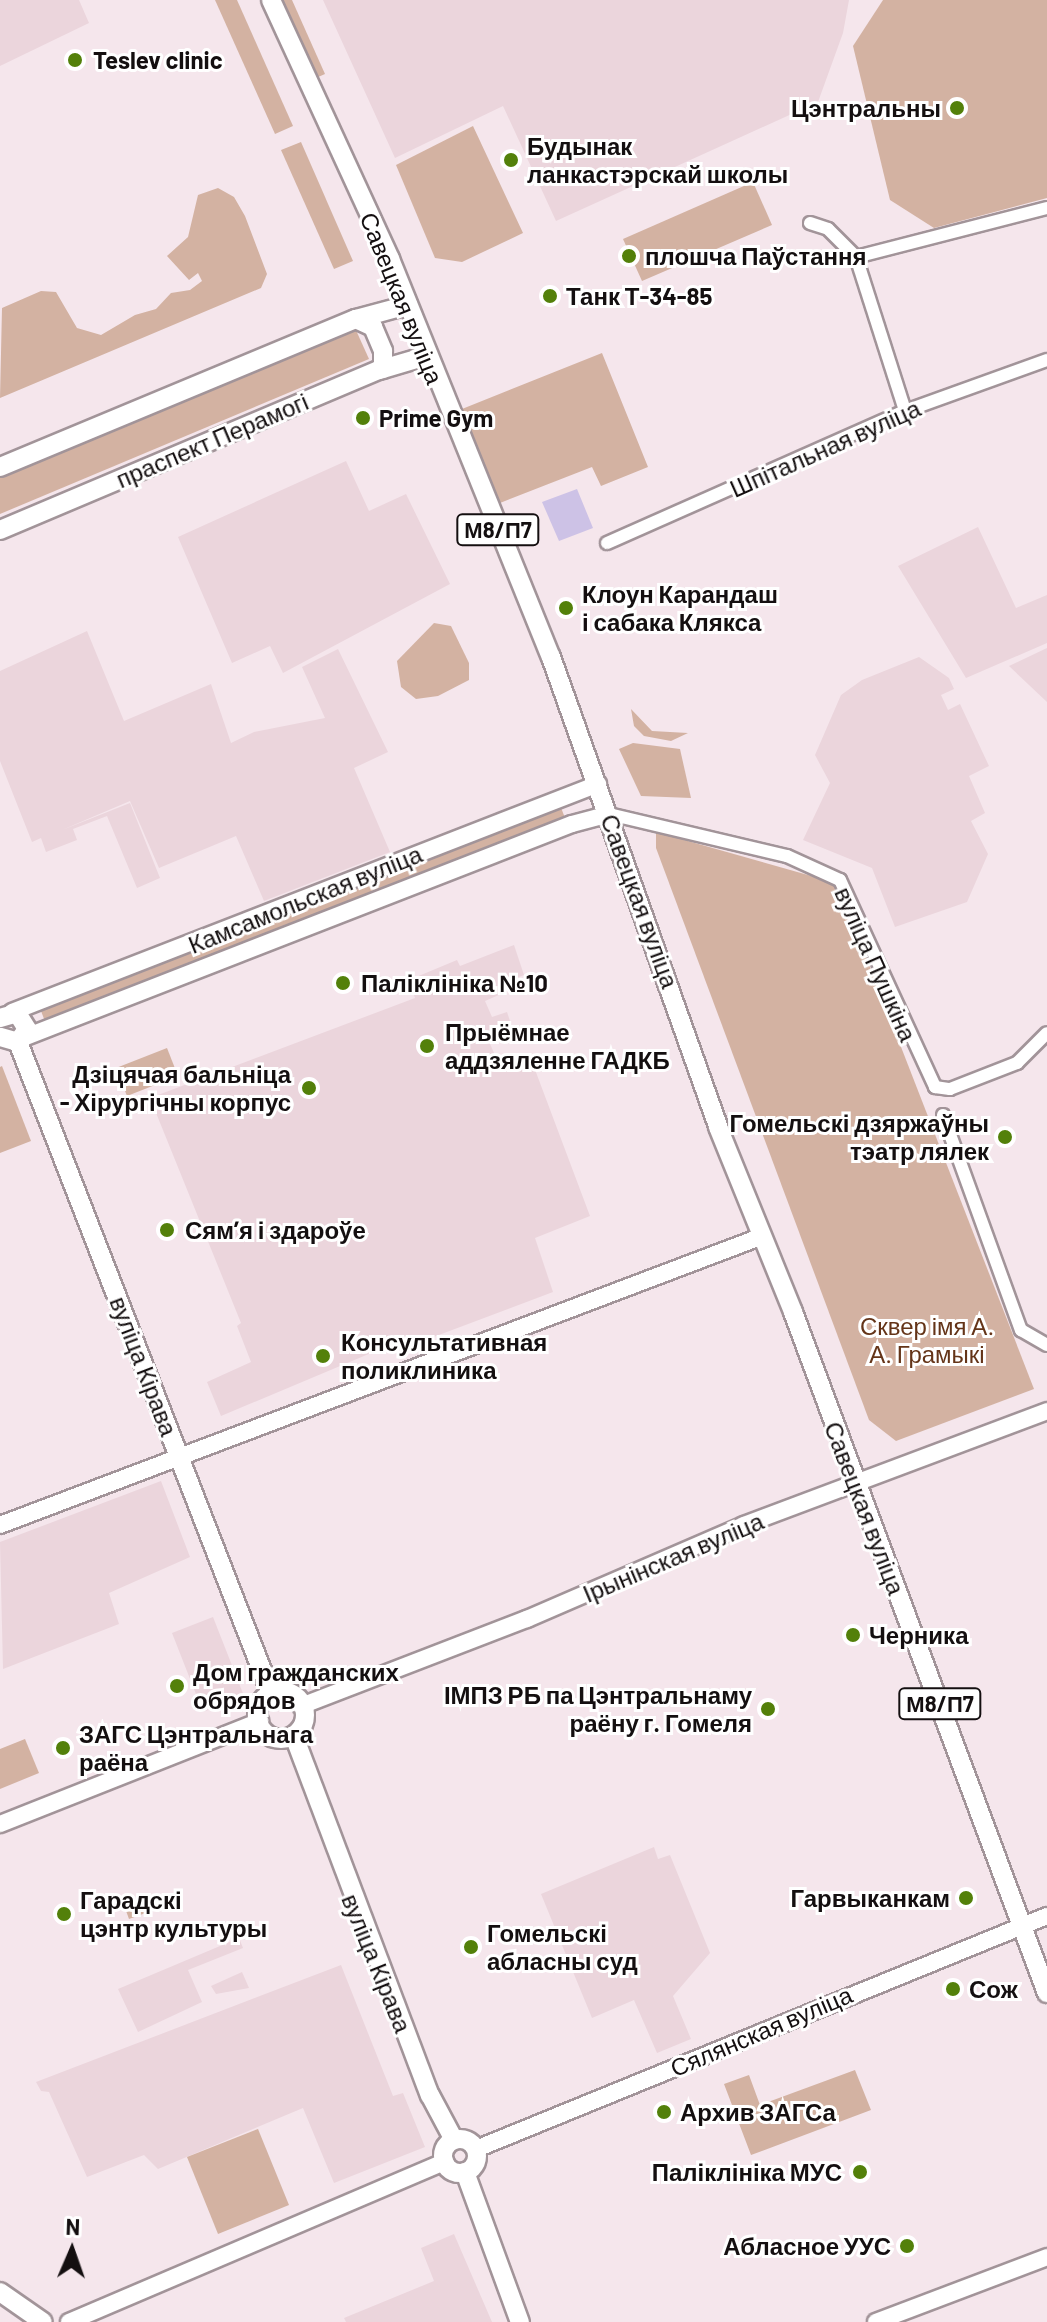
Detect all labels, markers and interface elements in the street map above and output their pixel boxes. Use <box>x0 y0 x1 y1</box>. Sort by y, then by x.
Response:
place label: Teslev clinic <box>93 46 223 74</box>
marker: Teslev clinic <box>64 49 86 71</box>
place label: Цэнтральны <box>791 94 941 122</box>
marker: Цэнтральны <box>948 99 966 117</box>
place label: Будынак ланкастэрскай школы <box>527 132 788 188</box>
marker: Будынак ланкастэрскай школы <box>502 151 520 169</box>
street label: Савецкая вуліца <box>354 208 450 388</box>
place label: плошча Паўстання <box>645 242 867 270</box>
marker: плошча Паўстання <box>620 247 638 265</box>
place label: Танк Т-34-85 <box>566 282 712 310</box>
marker: Танк Т-34-85 <box>541 287 559 305</box>
street label: праспект Перамогі <box>112 387 312 493</box>
street label: Шпітальная вуліца <box>725 393 925 503</box>
place label: Prime Gym <box>379 404 493 432</box>
marker: Prime Gym <box>354 409 372 427</box>
road number: М8/П7 <box>456 512 540 548</box>
place label: Клоун Карандаш і сабака Клякса <box>582 580 778 636</box>
marker: Клоун Карандаш і сабака Клякса <box>557 599 575 617</box>
street label: Савецкая вуліца <box>595 810 685 992</box>
street label: Камсамольская вуліца <box>184 839 426 959</box>
street label: вуліца Пушкіна <box>829 882 923 1046</box>
place label: Паліклініка №10 <box>361 969 548 997</box>
marker: Паліклініка №10 <box>332 972 354 994</box>
place label: Прыёмнае аддзяленне ГАДКБ <box>445 1018 670 1074</box>
marker: Прыёмнае аддзяленне ГАДКБ <box>416 1035 438 1057</box>
place label: Дзіцячая бальніца - Хірургічны корпус <box>60 1060 291 1116</box>
marker: Дзіцячая бальніца - Хірургічны корпус <box>298 1077 320 1099</box>
place label: Гомельскі дзяржаўны тэатр лялек <box>730 1109 989 1165</box>
marker: Гомельскі дзяржаўны тэатр лялек <box>996 1128 1014 1146</box>
place label: Сямʼя і здароўе <box>185 1216 366 1244</box>
marker: Сямʼя і здароўе <box>156 1219 178 1241</box>
street label: вуліца Кірава <box>104 1292 184 1440</box>
park label: Сквер імя А. А. Грамыкі <box>860 1312 994 1368</box>
place label: Консультативная поликлиника <box>341 1328 547 1384</box>
marker: Консультативная поликлиника <box>312 1345 334 1367</box>
street label: Савецкая вуліца <box>819 1418 911 1598</box>
street label: Ірынінская вуліца <box>578 1506 768 1608</box>
place label: Черника <box>869 1621 968 1649</box>
marker: Черника <box>844 1626 862 1644</box>
place label: Дом гражданских обрядов <box>193 1658 399 1714</box>
marker: Дом гражданских обрядов <box>168 1677 186 1695</box>
place label: ІМПЗ РБ па Цэнтральнаму раёну г. Гомеля <box>444 1681 752 1737</box>
road number: М8/П7 <box>898 1686 982 1722</box>
marker: ІМПЗ РБ па Цэнтральнаму раёну г. Гомеля <box>759 1700 777 1718</box>
place label: ЗАГС Цэнтральнага раёна <box>79 1720 313 1776</box>
marker: ЗАГС Цэнтральнага раёна <box>54 1739 72 1757</box>
place label: Гарвыканкам <box>790 1884 950 1912</box>
place label: Гарадскі цэнтр культуры <box>80 1886 267 1942</box>
marker: Гарвыканкам <box>957 1889 975 1907</box>
street label: вуліца Кірава <box>336 1890 418 2036</box>
marker: Гарадскі цэнтр культуры <box>55 1905 73 1923</box>
place label: Гомельскі абласны суд <box>487 1919 638 1975</box>
marker: Гомельскі абласны суд <box>462 1938 480 1956</box>
place label: Сож <box>969 1975 1018 2003</box>
street label: Сялянская вуліца <box>666 1980 856 2082</box>
marker: Сож <box>944 1980 962 1998</box>
place label: Архив ЗАГСа <box>680 2098 836 2126</box>
marker: Архив ЗАГСа <box>655 2103 673 2121</box>
place label: Паліклініка МУС <box>652 2158 842 2186</box>
marker: Паліклініка МУС <box>849 2161 871 2183</box>
north arrow <box>32 2210 112 2290</box>
text: N <box>65 2213 81 2239</box>
place label: Абласное УУС <box>723 2232 891 2260</box>
marker: Абласное УУС <box>898 2237 916 2255</box>

